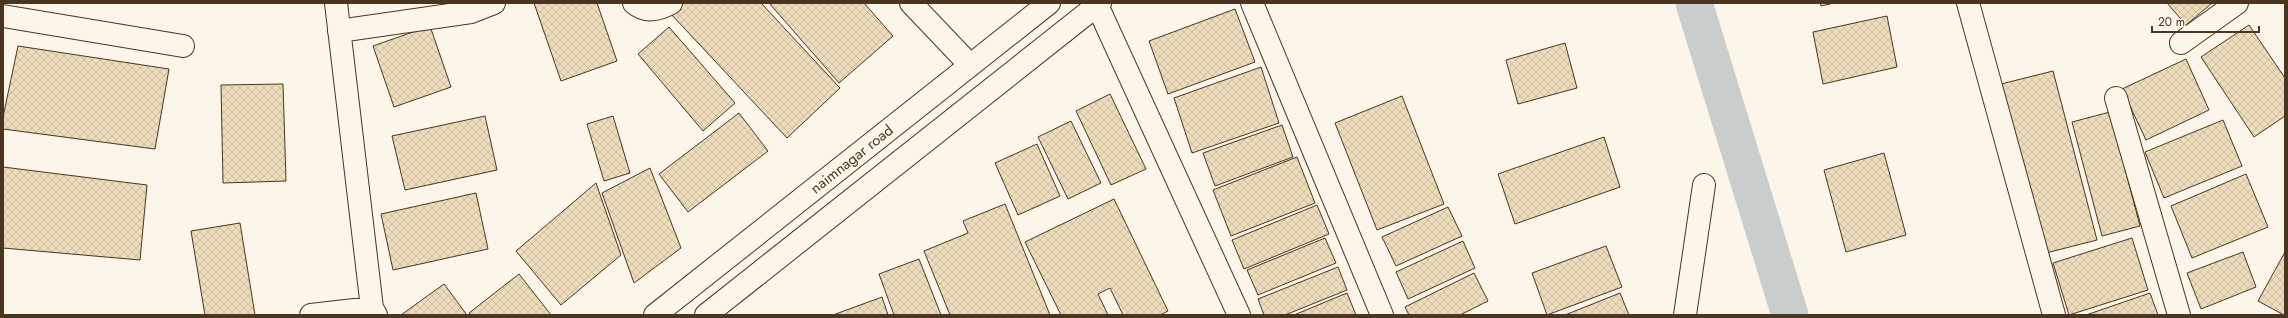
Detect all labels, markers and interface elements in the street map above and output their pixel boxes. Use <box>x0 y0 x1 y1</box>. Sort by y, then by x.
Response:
scale bar <box>2152 8 2259 34</box>
text: 20 m <box>2158 13 2185 31</box>
street label: naimnagar road <box>806 119 898 199</box>

